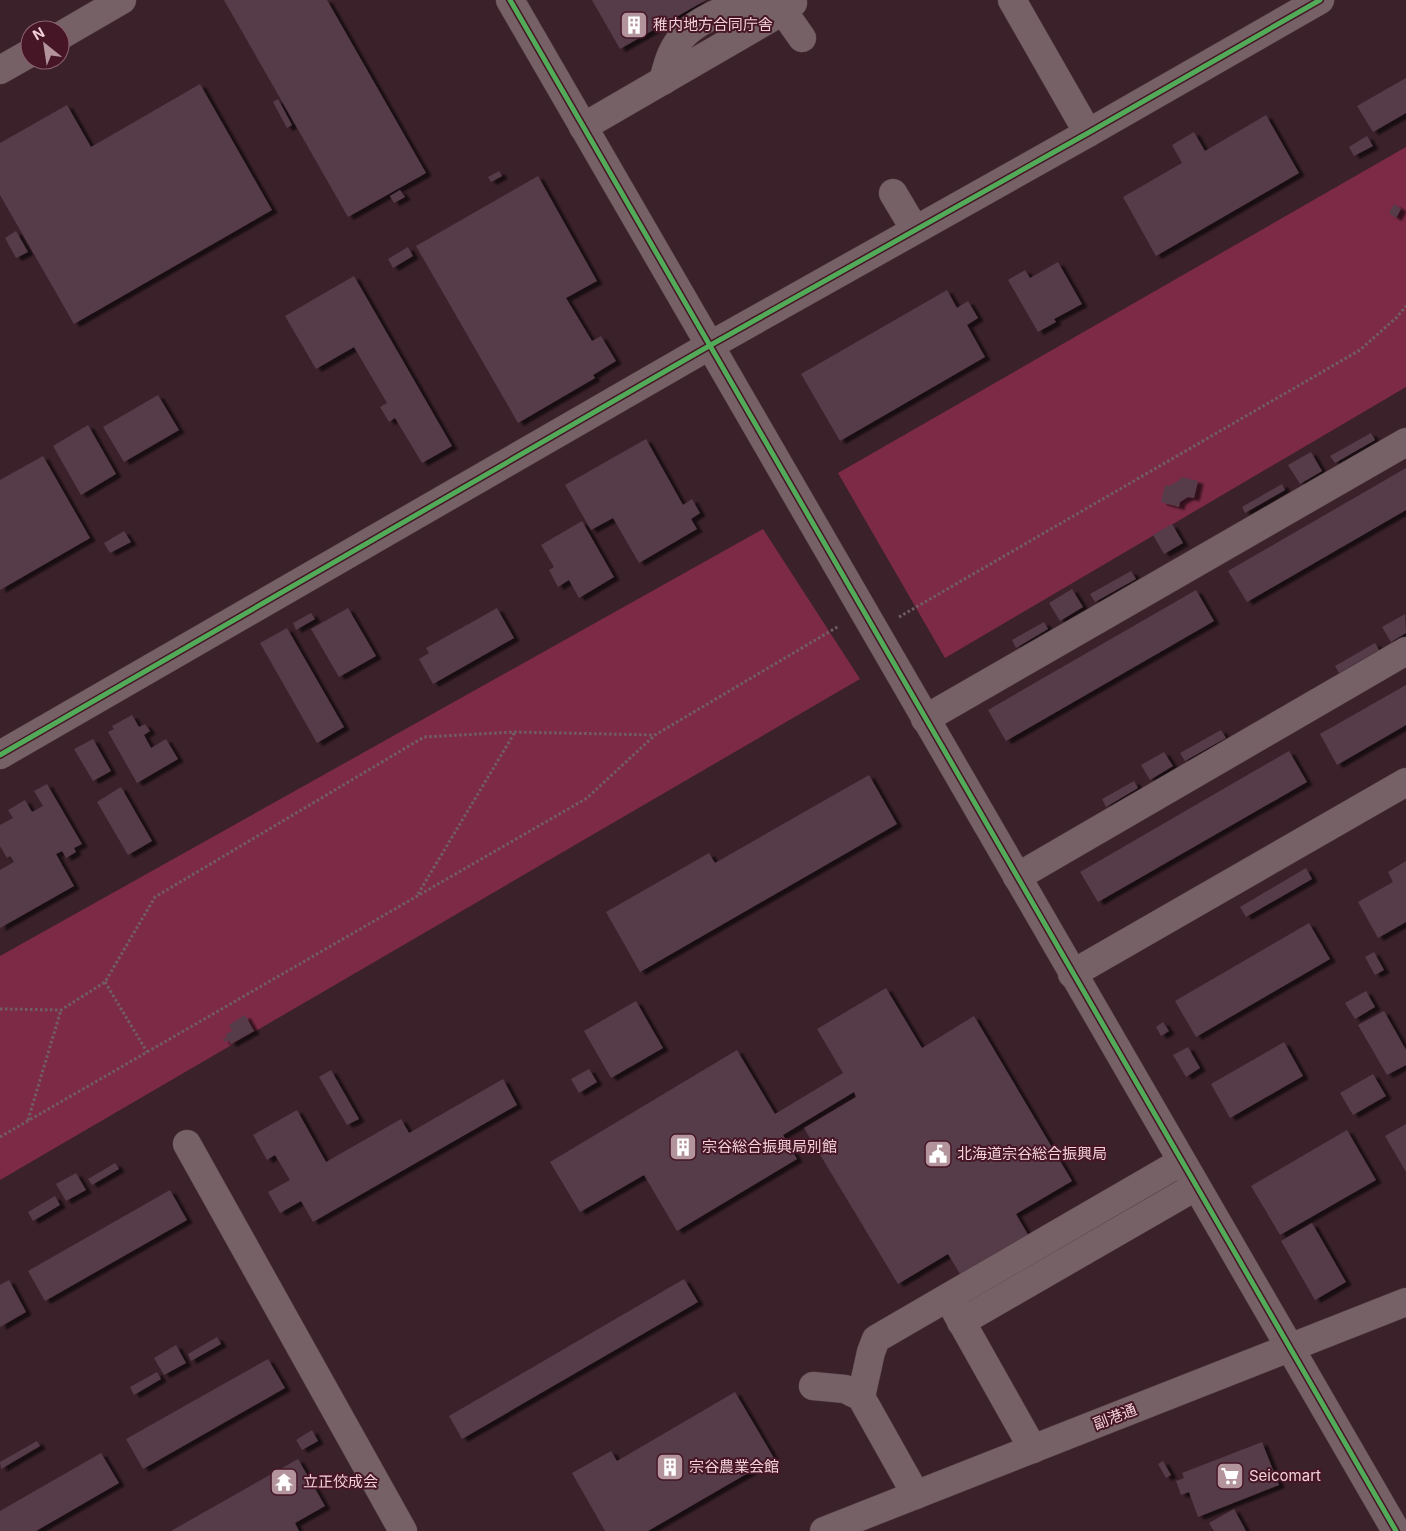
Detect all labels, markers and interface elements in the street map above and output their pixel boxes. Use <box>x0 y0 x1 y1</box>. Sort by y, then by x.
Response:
building icon: 稚内地方合同庁舎 <box>619 10 649 40</box>
place label: 稚内地方合同庁舎 <box>653 15 773 34</box>
north arrow <box>20 20 70 70</box>
text: N <box>29 23 47 43</box>
building icon: 宗谷総合振興局別館 <box>668 1132 698 1162</box>
place label: 宗谷総合振興局別館 <box>702 1137 837 1156</box>
public building icon: 北海道宗谷総合振興局 <box>923 1139 953 1169</box>
place label: 北海道宗谷総合振興局 <box>957 1144 1107 1163</box>
street label: 副港通 <box>1090 1400 1139 1433</box>
building icon: 宗谷農業会館 <box>655 1452 685 1482</box>
place label: 宗谷農業会館 <box>689 1457 779 1476</box>
supermarket icon: Seicomart <box>1215 1461 1245 1491</box>
place label: Seicomart <box>1249 1466 1321 1485</box>
temple icon: 立正佼成会 <box>269 1467 299 1497</box>
place label: 立正佼成会 <box>303 1472 378 1491</box>

